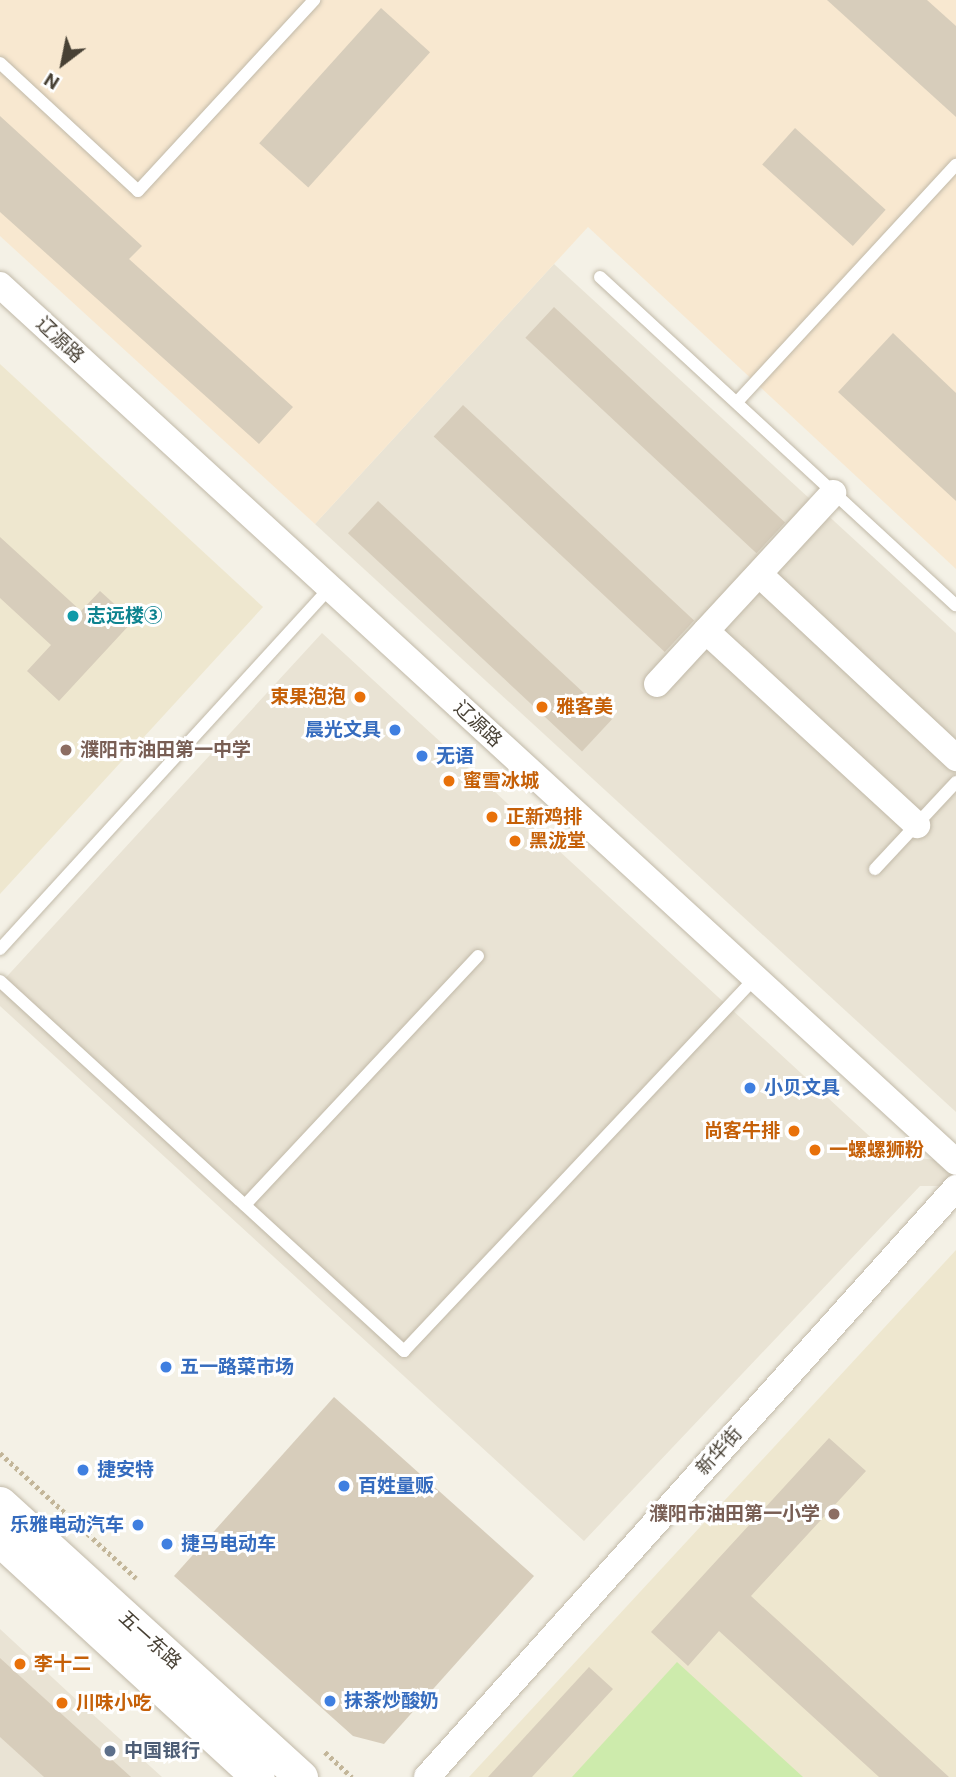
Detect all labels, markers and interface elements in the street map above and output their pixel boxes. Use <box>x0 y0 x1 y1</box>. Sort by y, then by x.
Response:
north arrow <box>28 28 98 98</box>
text: N <box>40 68 63 95</box>
street label: 辽源路 <box>31 312 89 368</box>
place label: 志远楼③ <box>87 605 163 627</box>
marker: 志远楼③ <box>65 608 81 624</box>
place label: 束果泡泡 <box>270 686 346 708</box>
marker: 束果泡泡 <box>352 689 368 705</box>
street label: 辽源路 <box>449 696 507 752</box>
place label: 雅客美 <box>556 696 613 718</box>
marker: 雅客美 <box>534 699 550 715</box>
place label: 晨光文具 <box>305 719 381 741</box>
marker: 晨光文具 <box>387 722 403 738</box>
place label: 濮阳市油田第一中学 <box>80 739 251 761</box>
marker: 濮阳市油田第一中学 <box>58 742 74 758</box>
place label: 无语 <box>436 745 474 767</box>
marker: 无语 <box>414 748 430 764</box>
place label: 蜜雪冰城 <box>463 770 539 792</box>
marker: 蜜雪冰城 <box>441 773 457 789</box>
place label: 正新鸡排 <box>506 806 582 828</box>
marker: 正新鸡排 <box>484 809 500 825</box>
place label: 黑泷堂 <box>529 830 586 852</box>
marker: 黑泷堂 <box>507 833 523 849</box>
place label: 小贝文具 <box>764 1077 840 1099</box>
marker: 小贝文具 <box>742 1080 758 1096</box>
place label: 尚客牛排 <box>704 1120 780 1142</box>
marker: 尚客牛排 <box>786 1123 802 1139</box>
place label: 一螺螺狮粉 <box>829 1139 924 1161</box>
marker: 一螺螺狮粉 <box>807 1142 823 1158</box>
place label: 五一路菜市场 <box>180 1356 294 1378</box>
marker: 五一路菜市场 <box>158 1359 174 1375</box>
street label: 新华街 <box>691 1422 747 1480</box>
place label: 捷安特 <box>97 1459 154 1481</box>
marker: 捷安特 <box>75 1462 91 1478</box>
place label: 百姓量贩 <box>358 1475 434 1497</box>
marker: 百姓量贩 <box>336 1478 352 1494</box>
place label: 濮阳市油田第一小学 <box>649 1503 820 1525</box>
marker: 濮阳市油田第一小学 <box>826 1506 842 1522</box>
place label: 乐雅电动汽车 <box>10 1514 124 1536</box>
marker: 乐雅电动汽车 <box>130 1517 146 1533</box>
place label: 捷马电动车 <box>181 1533 276 1555</box>
marker: 捷马电动车 <box>159 1536 175 1552</box>
street label: 五一东路 <box>114 1606 186 1674</box>
place label: 李十二 <box>34 1653 91 1675</box>
marker: 李十二 <box>12 1656 28 1672</box>
place label: 抹茶炒酸奶 <box>344 1690 439 1712</box>
place label: 川味小吃 <box>76 1692 152 1714</box>
marker: 抹茶炒酸奶 <box>322 1693 338 1709</box>
marker: 川味小吃 <box>54 1695 70 1711</box>
place label: 中国银行 <box>124 1740 200 1762</box>
marker: 中国银行 <box>102 1743 118 1759</box>

